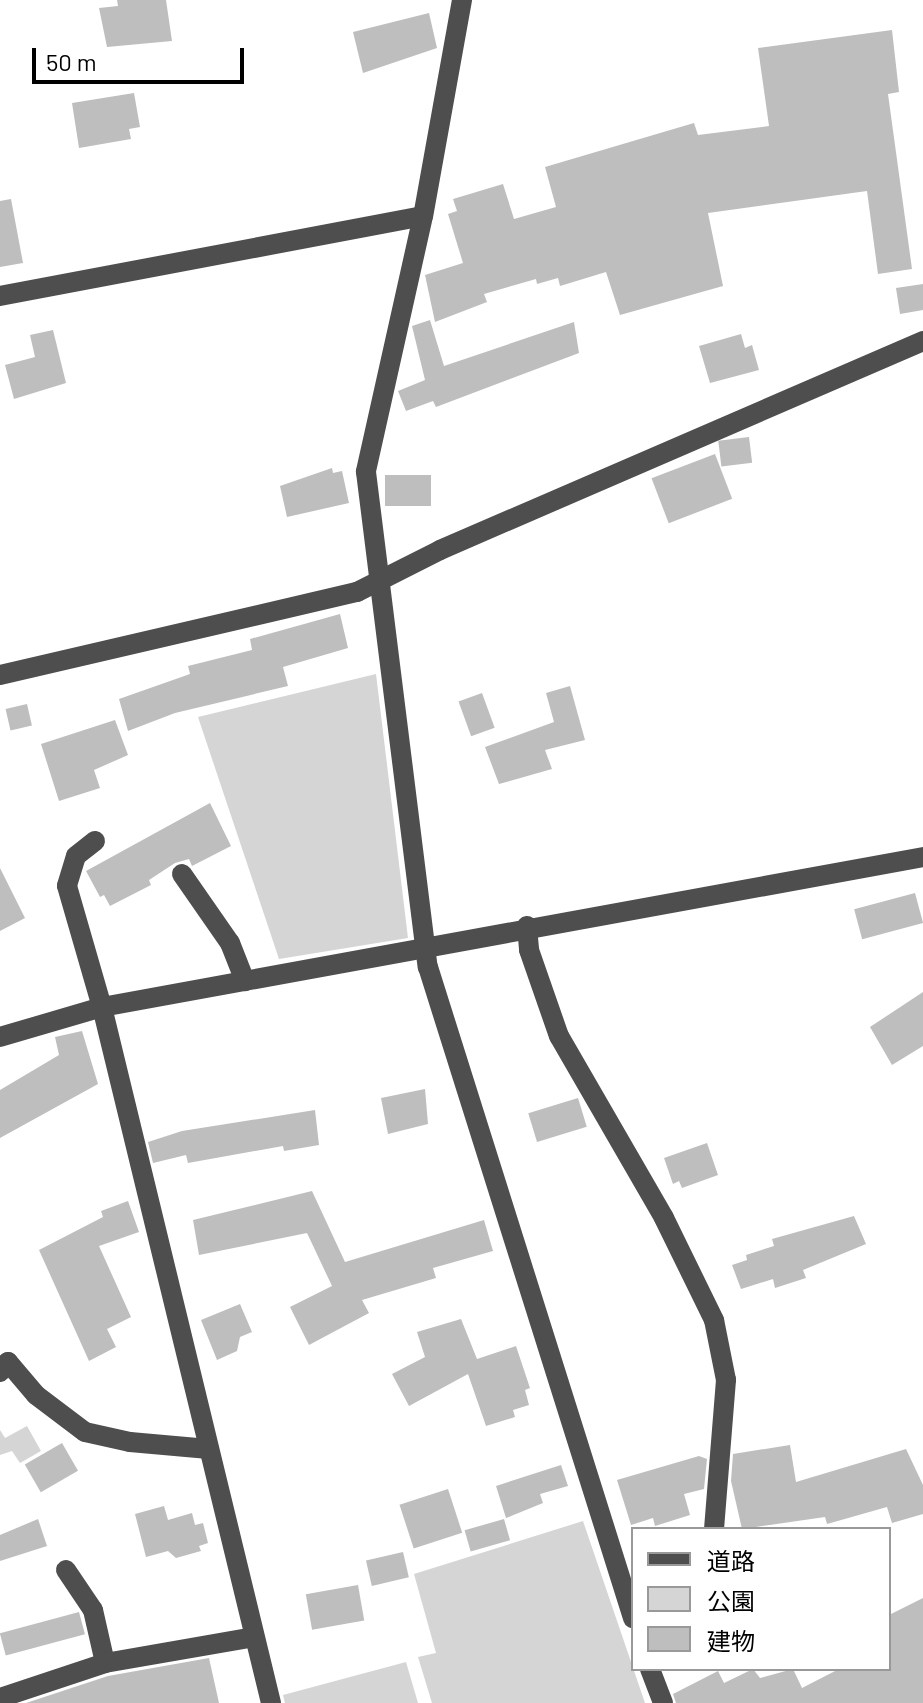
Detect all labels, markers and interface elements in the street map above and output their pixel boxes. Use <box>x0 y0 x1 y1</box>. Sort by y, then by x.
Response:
scale bar <box>36 32 248 82</box>
text: 50 m <box>46 47 97 76</box>
legend <box>631 1527 891 1671</box>
text: 道路 <box>707 1546 755 1575</box>
text: 公園 <box>707 1586 755 1615</box>
text: 建物 <box>707 1626 755 1655</box>

